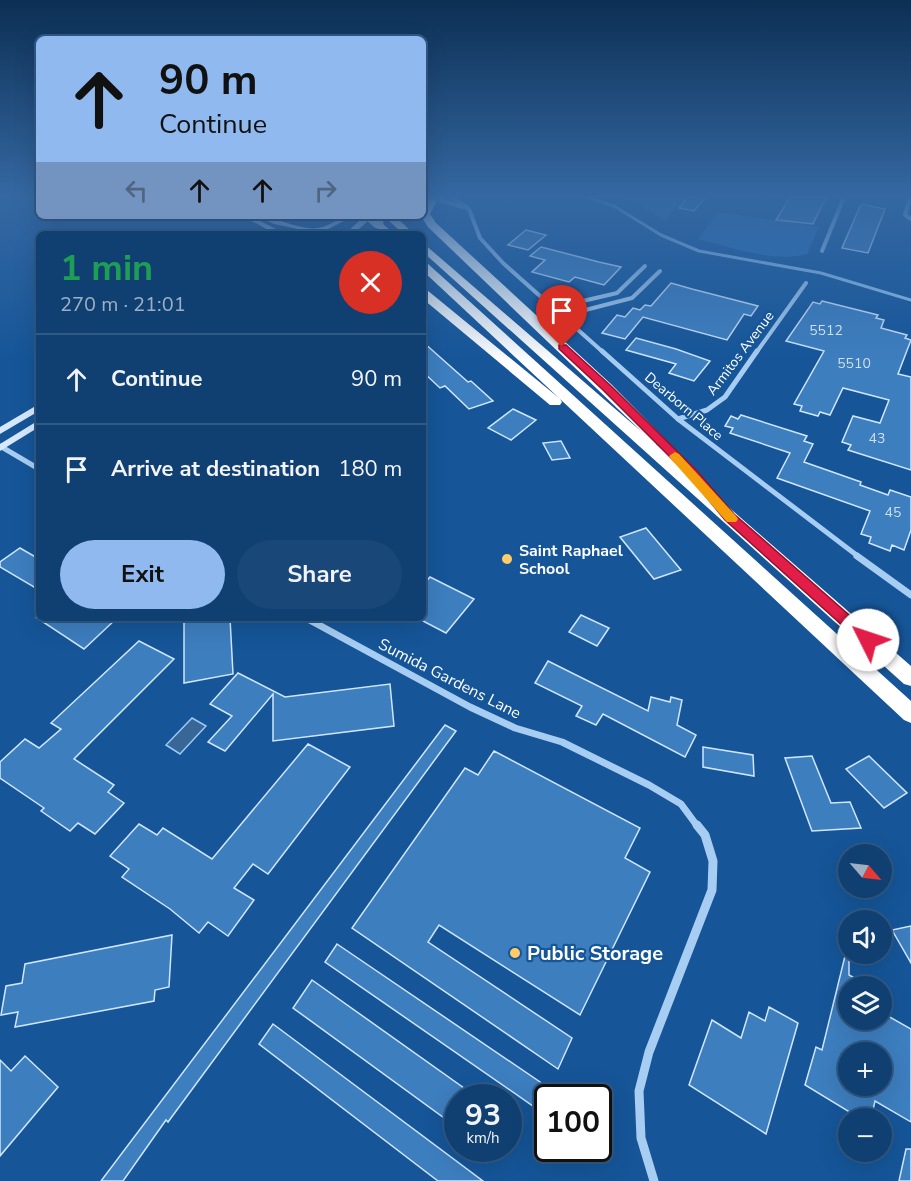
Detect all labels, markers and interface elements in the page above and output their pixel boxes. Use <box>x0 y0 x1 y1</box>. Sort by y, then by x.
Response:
text: 90 m <box>159 52 258 109</box>
icon: ahead <box>60 60 138 138</box>
text: Continue <box>159 106 267 143</box>
icon: left <box>120 174 153 207</box>
icon: ahead <box>183 174 216 207</box>
icon: ahead <box>246 174 279 207</box>
icon: right <box>309 174 342 207</box>
text: 1 min <box>60 244 153 293</box>
button: close <box>339 251 402 314</box>
pin <box>536 285 587 347</box>
text: 270 m · 21:01 <box>60 291 186 318</box>
icon: arrive <box>545 294 578 327</box>
street label: Armitos Avenue <box>702 307 778 399</box>
house number: 5512 <box>809 321 843 340</box>
house number: 5510 <box>837 354 871 373</box>
icon: ahead <box>60 363 93 396</box>
text: Continue <box>111 364 202 394</box>
text: 90 m <box>351 364 402 394</box>
street label: Dearborn Place <box>640 368 727 445</box>
house number: 43 <box>869 429 885 448</box>
icon: arrive <box>60 453 93 486</box>
text: Arrive at destination <box>111 454 320 484</box>
text: 180 m <box>338 454 402 484</box>
house number: 45 <box>885 503 901 522</box>
button: Exit <box>60 540 225 609</box>
button: Share <box>237 540 402 609</box>
place label: Saint Raphael School <box>519 540 623 580</box>
marker: Saint Raphael School <box>500 552 514 566</box>
position arrow <box>836 608 900 672</box>
street label: Sumida Gardens Lane <box>374 633 525 724</box>
north arrow <box>838 844 892 898</box>
map controls <box>838 844 892 1162</box>
button: sound <box>838 910 892 964</box>
place label: Public Storage <box>527 940 663 967</box>
marker: Public Storage <box>508 946 522 960</box>
button: layers <box>838 976 892 1030</box>
button: + <box>838 1042 892 1096</box>
speed limit sign: 100 <box>534 1084 612 1162</box>
text: 93 <box>465 1095 501 1136</box>
button: − <box>838 1108 892 1162</box>
text: km/h <box>466 1128 500 1148</box>

